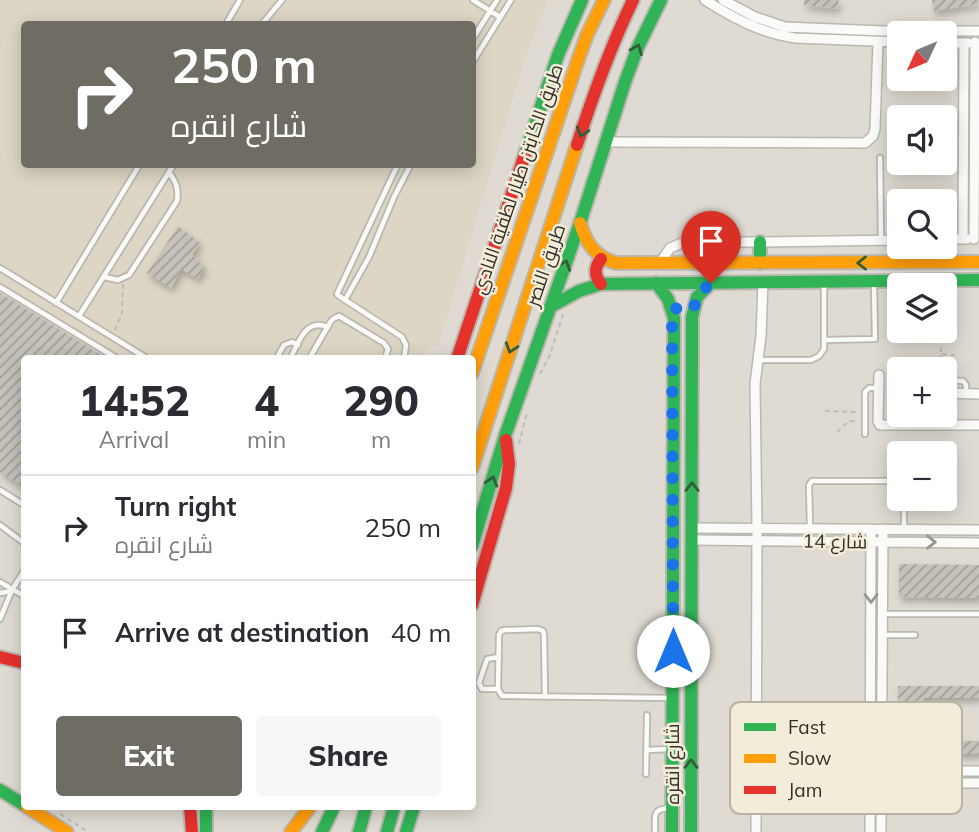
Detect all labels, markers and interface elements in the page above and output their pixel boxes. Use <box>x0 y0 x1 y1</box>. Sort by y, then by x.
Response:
north arrow <box>887 21 957 91</box>
map controls <box>887 21 957 511</box>
text: 250 m <box>171 34 317 95</box>
one-way arrow <box>629 44 643 56</box>
icon: right <box>56 49 147 140</box>
street label: طريق الكابتن طيار لطفية النادي <box>466 61 571 298</box>
text: شارع انقره <box>171 105 307 145</box>
button: sound <box>887 105 957 175</box>
one-way arrow <box>575 125 590 137</box>
button: search <box>887 189 957 259</box>
pin <box>681 211 741 283</box>
street label: طريق النصر <box>519 221 571 311</box>
icon: arrive <box>692 222 730 260</box>
one-way arrow <box>856 255 867 271</box>
one-way arrow <box>557 260 571 272</box>
button: layers <box>887 273 957 343</box>
one-way arrow <box>505 342 520 354</box>
button: + <box>887 357 957 427</box>
text: 14:52 <box>78 374 190 427</box>
text: 4 <box>254 374 279 427</box>
text: 290 <box>343 374 419 427</box>
text: Arrival <box>99 425 169 454</box>
text: min <box>247 425 286 454</box>
text: m <box>371 425 391 454</box>
button: − <box>887 441 957 511</box>
one-way arrow <box>484 475 499 487</box>
one-way arrow <box>684 482 700 492</box>
text: Turn right <box>115 490 236 523</box>
icon: right <box>56 509 94 547</box>
text: 250 m <box>365 511 441 544</box>
street label: شارع 14 <box>802 528 867 556</box>
text: شارع انقره <box>115 530 213 559</box>
one-way arrow <box>926 535 937 550</box>
one-way arrow <box>863 593 879 603</box>
icon: arrive <box>56 614 94 652</box>
position arrow <box>636 614 710 688</box>
text: Arrive at destination <box>115 616 370 649</box>
text: 40 m <box>391 616 451 649</box>
legend <box>730 702 962 814</box>
text: Fast <box>788 715 826 739</box>
button: Exit <box>56 716 242 796</box>
button: Share <box>256 716 441 796</box>
street label: شارع انقره <box>660 724 686 804</box>
text: Slow <box>788 746 832 770</box>
one-way arrow <box>683 758 699 769</box>
text: Jam <box>788 778 822 802</box>

